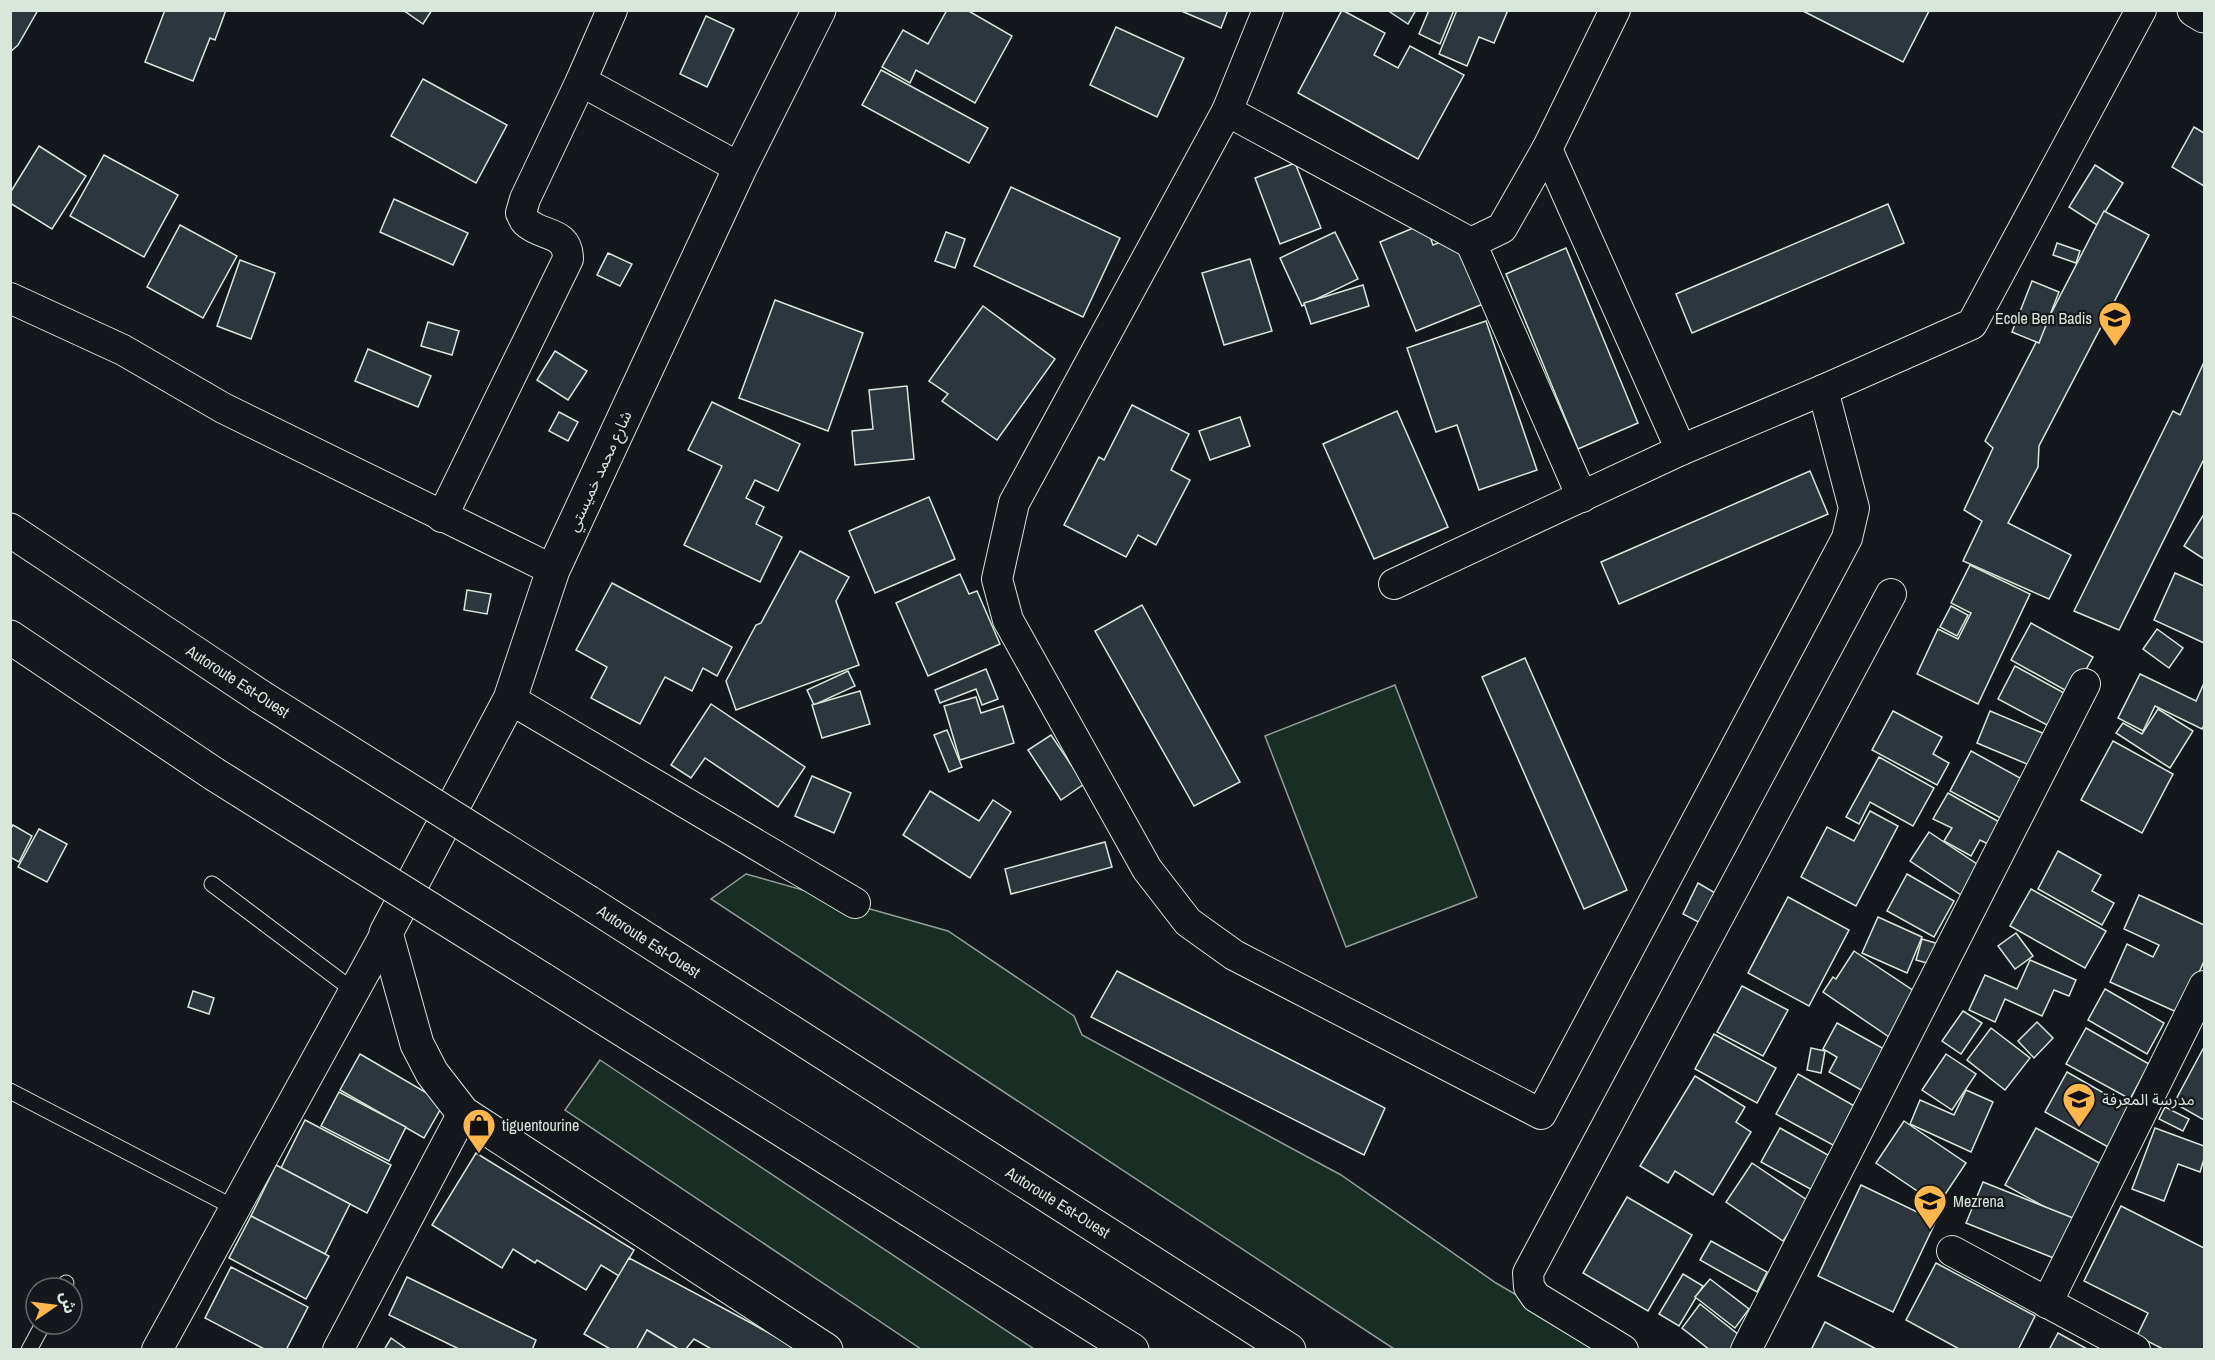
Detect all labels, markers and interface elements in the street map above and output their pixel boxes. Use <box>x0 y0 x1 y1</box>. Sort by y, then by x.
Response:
school or university icon: Ecole Ben Badis <box>2097 300 2133 347</box>
place label: Ecole Ben Badis <box>1995 307 2092 329</box>
street label: شارع محمد خميستي <box>561 407 638 536</box>
street label: Autoroute Est-Ouest <box>181 639 294 723</box>
street label: Autoroute Est-Ouest <box>592 899 705 983</box>
school or university icon: مدرسة المعرفة <box>2061 1081 2097 1128</box>
place label: مدرسة المعرفة <box>2102 1088 2195 1110</box>
shop icon: tiguentourine <box>461 1107 497 1154</box>
place label: tiguentourine <box>502 1114 579 1136</box>
street label: Autoroute Est-Ouest <box>1001 1161 1115 1243</box>
school or university icon: Mezrena <box>1912 1183 1948 1230</box>
place label: Mezrena <box>1953 1190 2005 1212</box>
north arrow <box>24 1276 84 1336</box>
text: ش <box>55 1289 82 1316</box>

